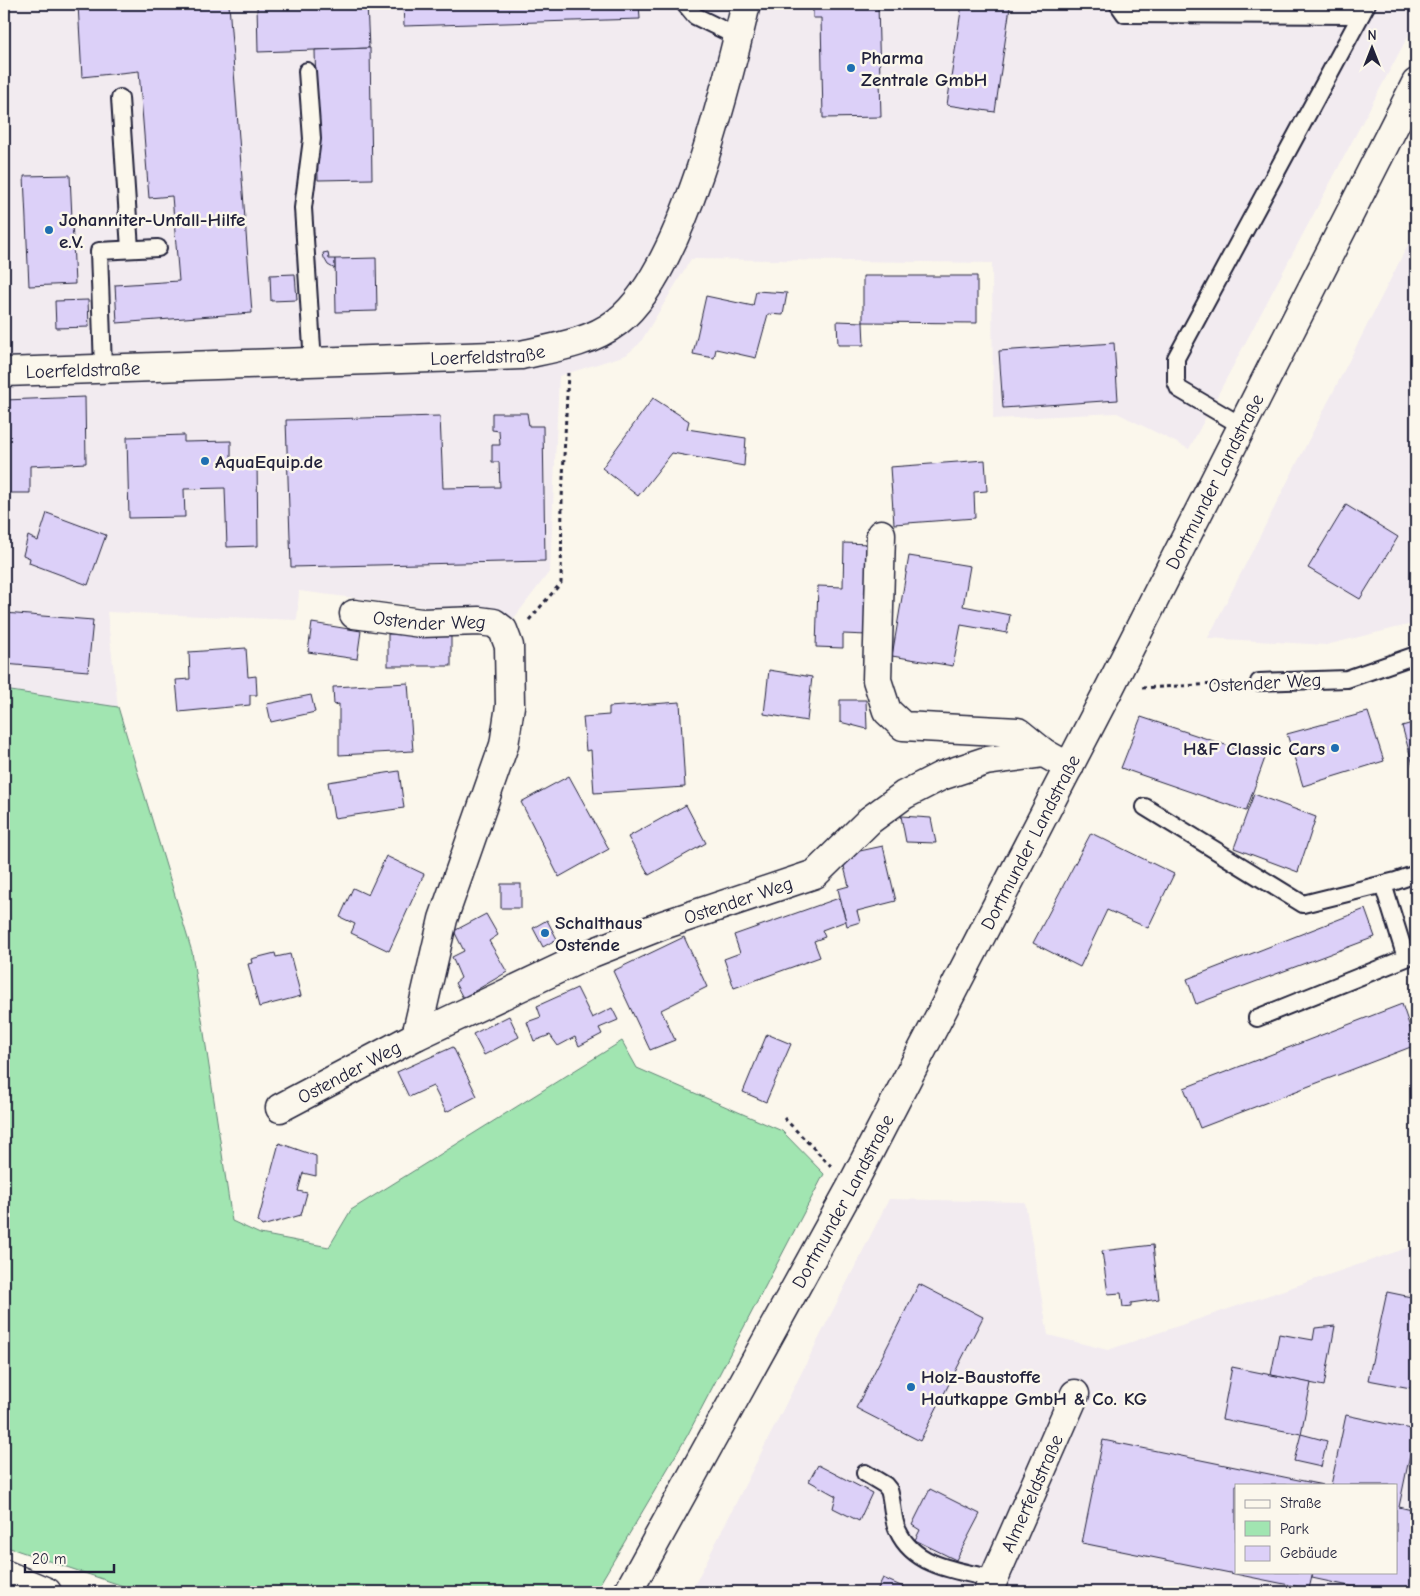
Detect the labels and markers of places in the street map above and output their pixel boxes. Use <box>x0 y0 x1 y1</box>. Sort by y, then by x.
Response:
place label: Pharma Zentrale GmbH <box>861 47 987 91</box>
marker: Pharma Zentrale GmbH <box>845 62 857 74</box>
place label: Johanniter-Unfall-Hilfe e.V. <box>59 209 245 253</box>
marker: Johanniter-Unfall-Hilfe e.V. <box>43 224 55 236</box>
place label: AquaEquip.de <box>215 451 323 473</box>
marker: AquaEquip.de <box>199 455 211 467</box>
place label: H&F Classic Cars <box>1183 738 1325 760</box>
marker: H&F Classic Cars <box>1329 742 1341 754</box>
place label: Schalthaus Ostende <box>555 912 642 956</box>
marker: Schalthaus Ostende <box>539 927 551 939</box>
place label: Holz-Baustoffe Hautkappe GmbH & Co. KG <box>921 1366 1147 1410</box>
marker: Holz-Baustoffe Hautkappe GmbH & Co. KG <box>905 1381 917 1393</box>

